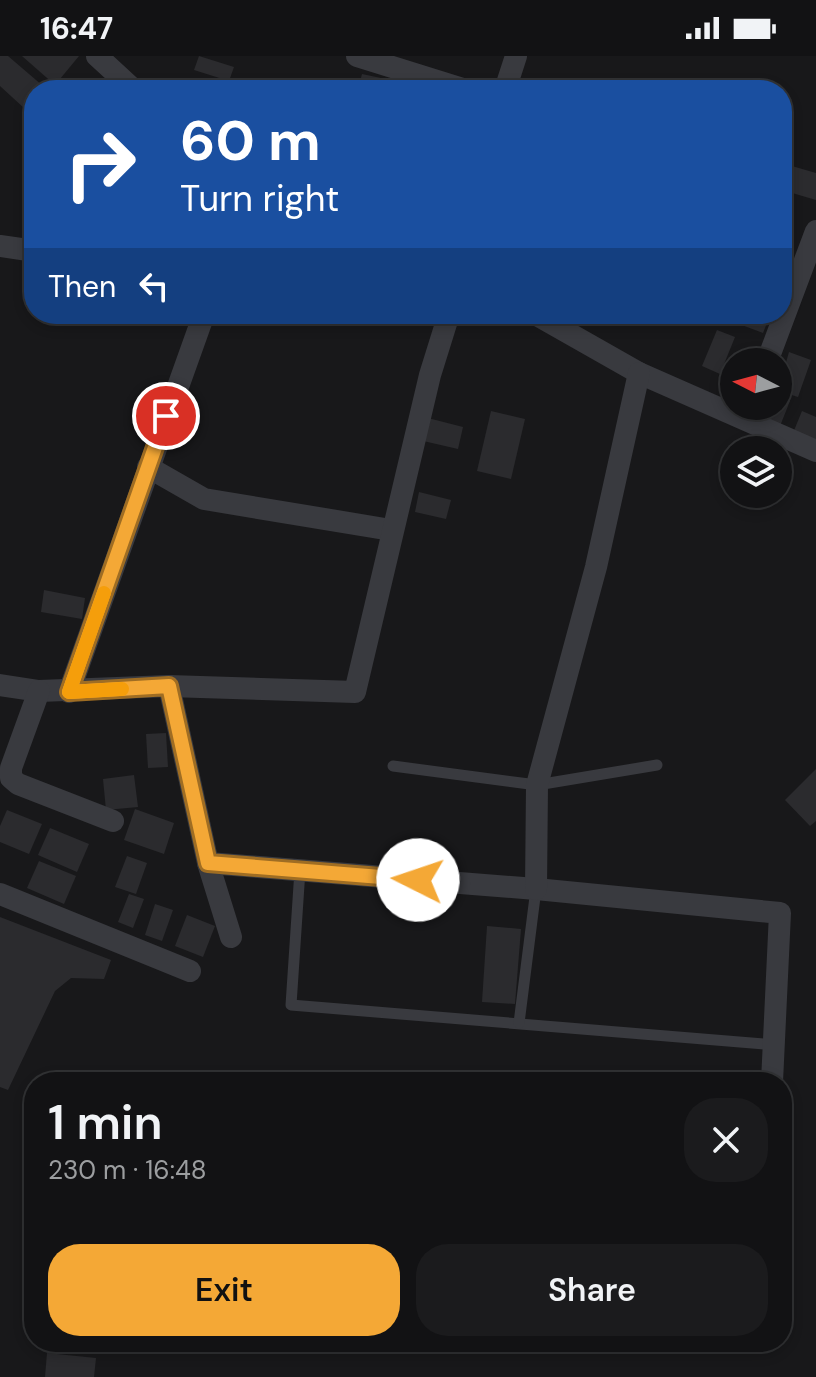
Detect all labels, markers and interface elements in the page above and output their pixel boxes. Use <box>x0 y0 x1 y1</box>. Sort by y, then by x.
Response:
text: 16:47 <box>40 9 113 48</box>
text: 60 m <box>180 104 321 177</box>
icon: right <box>48 112 152 216</box>
text: Turn right <box>180 175 339 222</box>
icon: left <box>132 264 176 308</box>
text: Then <box>48 267 116 306</box>
north arrow <box>720 348 792 420</box>
map controls <box>720 348 792 508</box>
pin <box>132 382 200 450</box>
icon: arrive <box>144 394 188 438</box>
button: layers <box>720 436 792 508</box>
position arrow <box>376 838 460 922</box>
text: 1 min <box>48 1091 163 1154</box>
button: close <box>684 1098 768 1182</box>
text: 230 m · 16:48 <box>48 1153 206 1187</box>
button: Exit <box>48 1244 400 1336</box>
button: Share <box>416 1244 768 1336</box>

